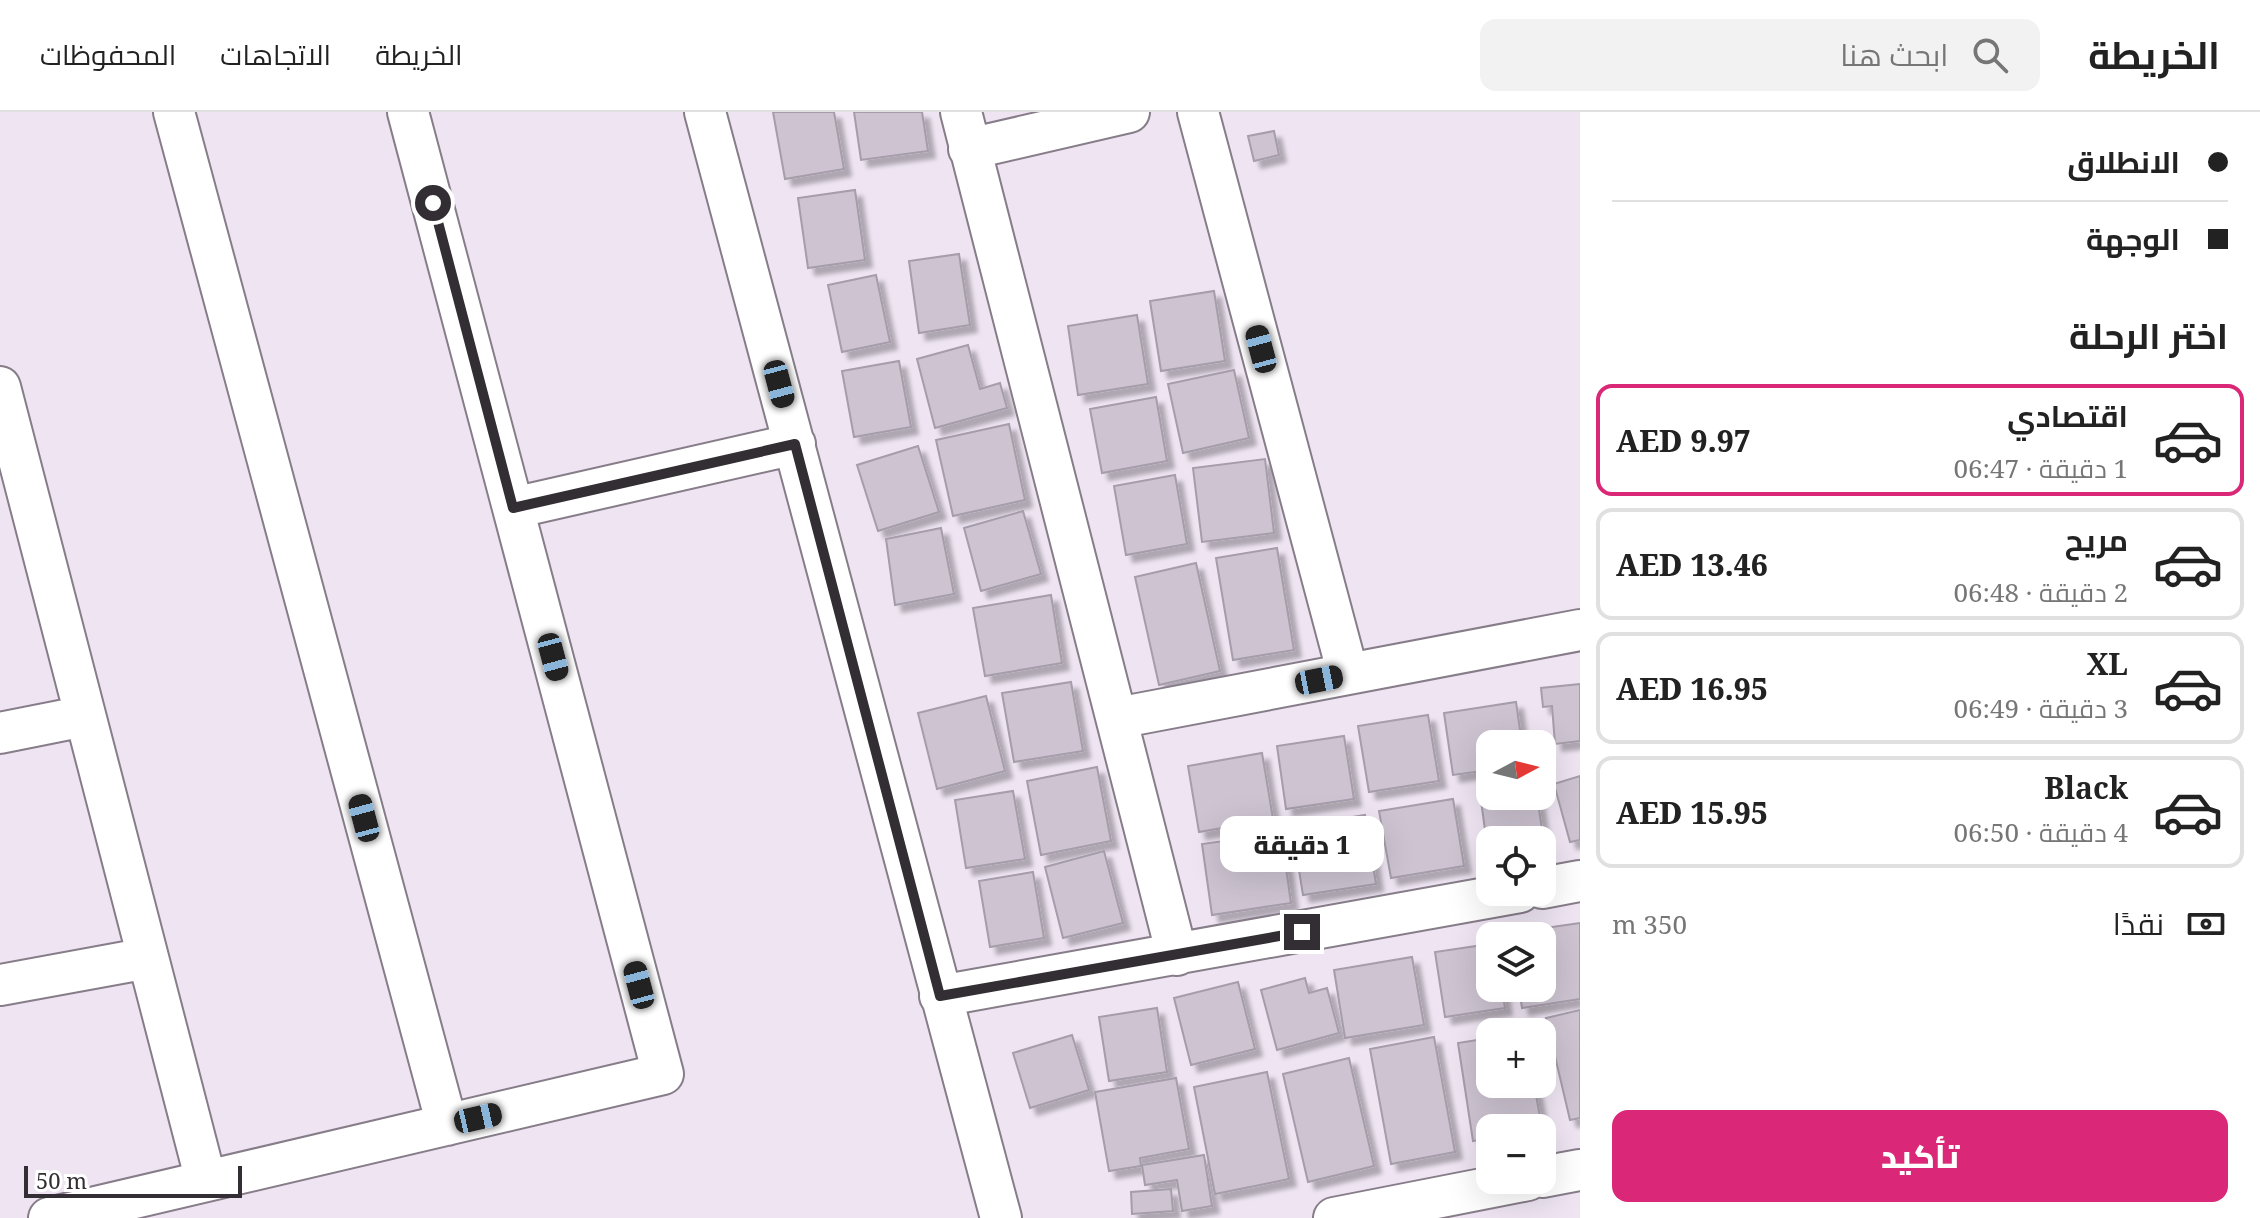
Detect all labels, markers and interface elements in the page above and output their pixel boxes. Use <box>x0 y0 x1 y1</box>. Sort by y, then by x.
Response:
search box <box>1480 19 2040 91</box>
text: الخريطة <box>2088 28 2220 80</box>
icon: search <box>1968 33 2012 77</box>
text: ابحث هنا <box>1840 34 1948 75</box>
text: المحفوظات <box>40 35 176 73</box>
text: الاتجاهات <box>220 35 331 73</box>
text: الخريطة <box>375 35 463 73</box>
text: الانطلاق <box>2067 141 2180 182</box>
route start <box>415 185 451 221</box>
text: الوجهة <box>2086 218 2180 259</box>
text: اختر الرحلة <box>2069 311 2228 360</box>
car <box>1243 323 1279 375</box>
car <box>761 358 797 410</box>
text: اقتصادي <box>2007 395 2128 436</box>
icon: car <box>2152 404 2224 476</box>
text: AED 9.97 <box>1616 420 1751 461</box>
text: 1 دقيقة · 06:47 <box>1953 450 2128 486</box>
text: مريح <box>2065 519 2128 560</box>
icon: car <box>2152 528 2224 600</box>
text: AED 13.46 <box>1616 544 1768 585</box>
text: 2 دقيقة · 06:48 <box>1953 574 2128 610</box>
car <box>535 631 571 683</box>
text: XL <box>2086 643 2128 684</box>
icon: car <box>2152 652 2224 724</box>
car <box>1293 664 1345 696</box>
text: AED 16.95 <box>1616 668 1768 709</box>
text: 3 دقيقة · 06:49 <box>1953 690 2128 726</box>
north arrow <box>1476 730 1556 810</box>
map controls <box>1476 730 1556 1194</box>
text: Black <box>2044 767 2128 808</box>
icon: car <box>2152 776 2224 848</box>
car <box>346 792 382 844</box>
text: AED 15.95 <box>1616 792 1768 833</box>
text: 4 دقيقة · 06:50 <box>1953 814 2128 850</box>
callout: 1 دقيقة <box>1220 816 1384 872</box>
text: 1 دقيقة <box>1253 826 1351 862</box>
button: locate <box>1476 826 1556 906</box>
icon: cash <box>2184 902 2228 946</box>
text: نقدًا <box>2113 903 2164 944</box>
text: 350 m <box>1612 906 1687 942</box>
route end <box>1284 914 1320 950</box>
button: layers <box>1476 922 1556 1002</box>
car <box>621 959 657 1011</box>
button: + <box>1476 1018 1556 1098</box>
car <box>452 1101 504 1135</box>
button: تأكيد <box>1612 1110 2228 1202</box>
button: − <box>1476 1114 1556 1194</box>
scale bar <box>24 1162 242 1198</box>
text: 50 m <box>36 1165 87 1195</box>

